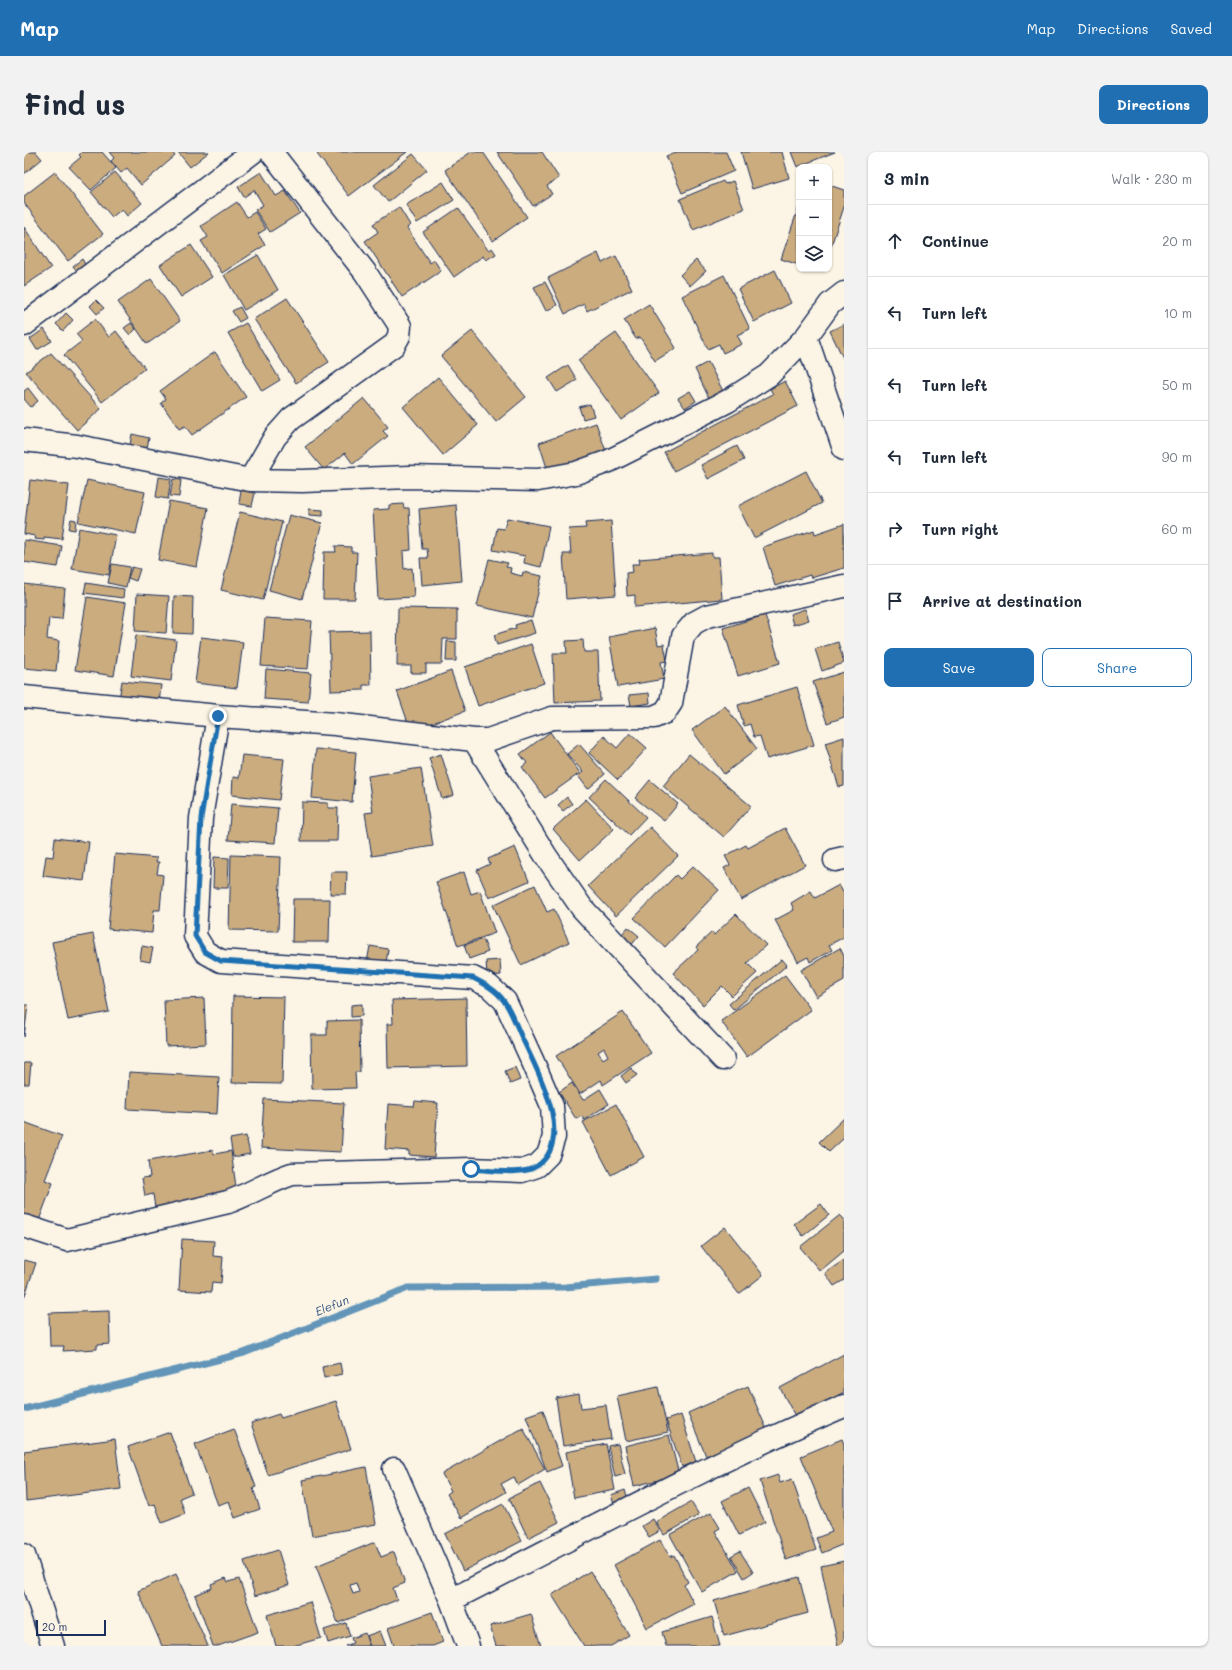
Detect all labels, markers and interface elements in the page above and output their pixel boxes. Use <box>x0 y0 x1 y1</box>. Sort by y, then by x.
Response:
text: Map <box>20 16 59 41</box>
text: Map <box>1027 19 1055 38</box>
text: Directions <box>1077 19 1148 38</box>
text: Saved <box>1170 19 1212 38</box>
button: Directions <box>1099 85 1208 124</box>
text: Find us <box>24 86 125 122</box>
map controls <box>796 164 832 272</box>
button: + <box>796 164 832 200</box>
text: 3 min <box>884 167 929 189</box>
text: Walk · 230 m <box>1111 170 1192 187</box>
button: − <box>796 200 832 236</box>
icon: ahead <box>884 230 906 252</box>
text: Continue <box>922 231 989 251</box>
text: 20 m <box>1162 232 1192 249</box>
button: layers <box>796 236 832 272</box>
icon: left <box>884 302 906 324</box>
text: Turn left <box>922 303 987 323</box>
text: 10 m <box>1164 304 1192 321</box>
icon: left <box>884 374 906 396</box>
text: Turn left <box>922 375 987 395</box>
text: 50 m <box>1162 376 1192 393</box>
icon: left <box>884 446 906 468</box>
text: Turn left <box>922 447 987 467</box>
text: 90 m <box>1162 448 1192 465</box>
icon: right <box>884 518 906 540</box>
text: Turn right <box>922 519 999 539</box>
text: 60 m <box>1162 520 1192 537</box>
icon: arrive <box>884 590 906 612</box>
text: Arrive at destination <box>922 591 1082 611</box>
button: Save <box>884 648 1034 687</box>
button: Share <box>1042 648 1192 687</box>
route end <box>209 707 227 725</box>
route start <box>462 1160 480 1178</box>
water label: Elefun <box>312 1291 351 1319</box>
scale bar <box>36 1618 106 1637</box>
text: 20 m <box>42 1619 67 1634</box>

